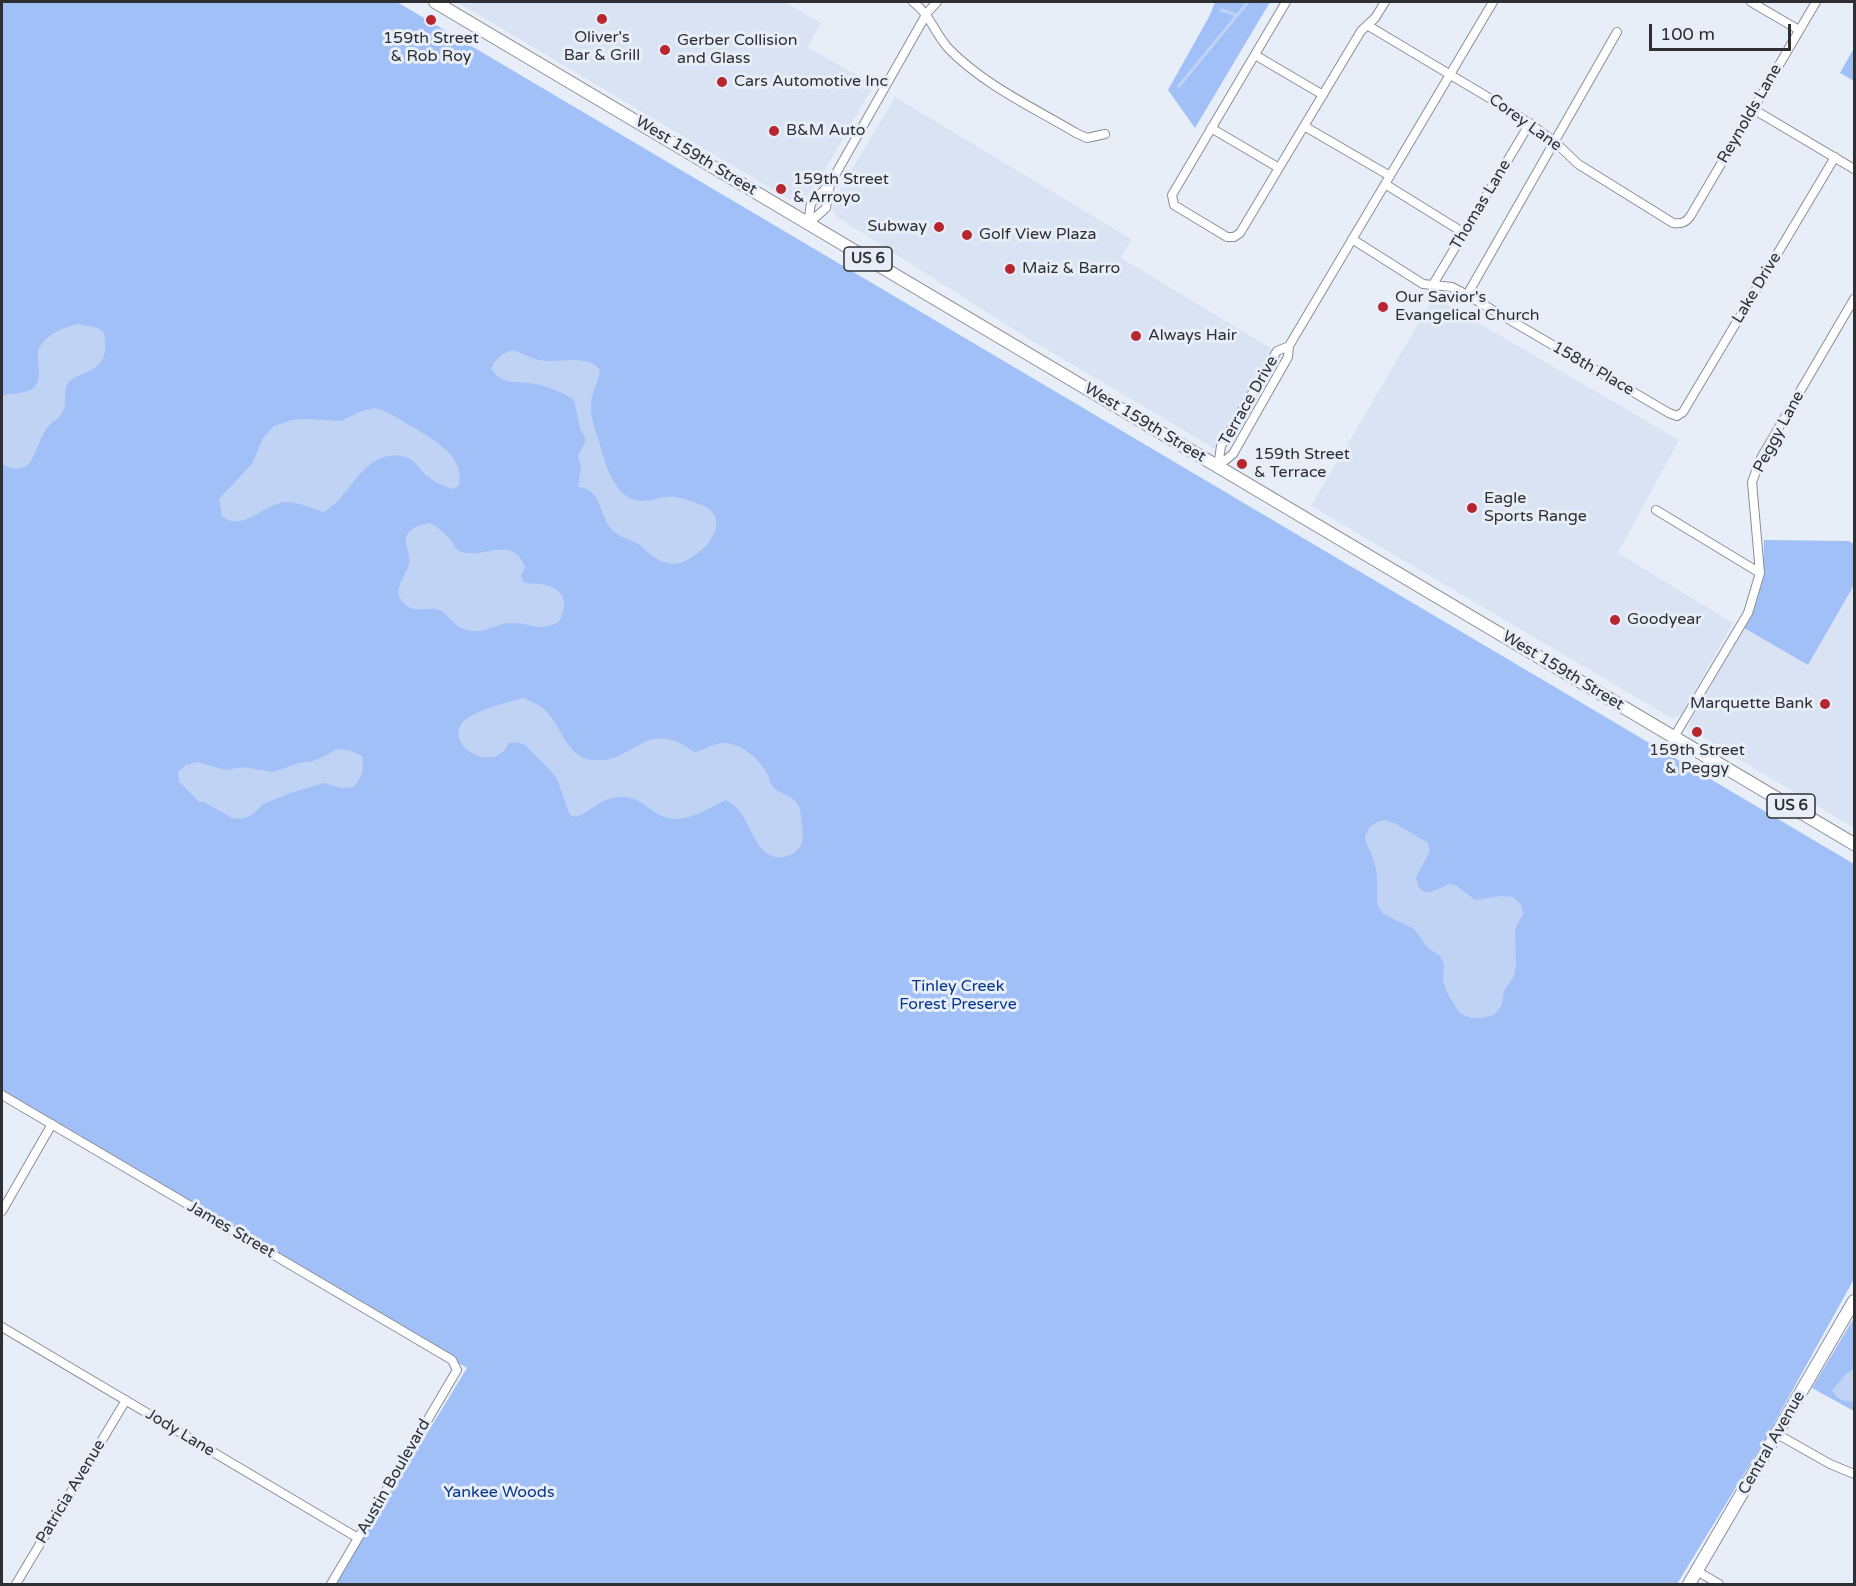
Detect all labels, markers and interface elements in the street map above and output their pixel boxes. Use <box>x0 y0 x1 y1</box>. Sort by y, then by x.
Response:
marker: Oliver's Bar & Grill <box>595 12 609 26</box>
scale bar <box>1652 12 1794 50</box>
marker: 159th Street & Rob Roy <box>424 13 438 27</box>
text: 100 m <box>1660 23 1715 45</box>
place label: Oliver's Bar & Grill <box>564 28 640 66</box>
place label: 159th Street & Rob Roy <box>383 29 479 67</box>
place label: Gerber Collision and Glass <box>677 31 797 69</box>
marker: Gerber Collision and Glass <box>658 43 672 57</box>
street label: Reynolds Lane <box>1714 61 1786 167</box>
place label: Cars Automotive Inc <box>734 72 888 92</box>
marker: Cars Automotive Inc <box>715 75 729 89</box>
street label: Corey Lane <box>1485 90 1565 156</box>
street label: West 159th Street <box>632 112 760 200</box>
place label: B&M Auto <box>786 121 866 141</box>
marker: B&M Auto <box>767 124 781 138</box>
street label: Thomas Lane <box>1447 156 1515 254</box>
place label: 159th Street & Arroyo <box>793 170 889 208</box>
marker: 159th Street & Arroyo <box>774 182 788 196</box>
place label: Subway <box>868 217 927 237</box>
marker: Subway <box>932 220 946 234</box>
place label: Golf View Plaza <box>979 225 1096 245</box>
marker: Golf View Plaza <box>960 228 974 242</box>
road number: US 6 <box>844 247 892 271</box>
street label: Lake Drive <box>1728 249 1786 327</box>
place label: Maiz & Barro <box>1022 259 1120 279</box>
marker: Maiz & Barro <box>1003 262 1017 276</box>
place label: Our Savior's Evangelical Church <box>1395 288 1540 326</box>
marker: Our Savior's Evangelical Church <box>1376 300 1390 314</box>
place label: Always Hair <box>1148 326 1237 346</box>
marker: Always Hair <box>1129 329 1143 343</box>
street label: 158th Place <box>1549 338 1637 400</box>
street label: Terrace Drive <box>1216 353 1282 449</box>
street label: West 159th Street <box>1081 379 1209 467</box>
street label: Peggy Lane <box>1750 388 1808 476</box>
place label: 159th Street & Terrace <box>1254 445 1350 483</box>
marker: 159th Street & Terrace <box>1235 457 1249 471</box>
place label: Eagle Sports Range <box>1484 489 1587 527</box>
marker: Eagle Sports Range <box>1465 501 1479 515</box>
place label: Goodyear <box>1627 610 1701 630</box>
marker: Goodyear <box>1608 613 1622 627</box>
street label: West 159th Street <box>1499 627 1627 715</box>
place label: Marquette Bank <box>1690 694 1813 714</box>
marker: Marquette Bank <box>1818 697 1832 711</box>
marker: 159th Street & Peggy <box>1690 725 1704 739</box>
place label: 159th Street & Peggy <box>1649 741 1745 779</box>
road number: US 6 <box>1767 794 1815 818</box>
park label: Tinley Creek Forest Preserve <box>899 977 1017 1015</box>
street label: James Street <box>184 1197 278 1263</box>
street label: Central Avenue <box>1735 1388 1809 1498</box>
street label: Jody Lane <box>142 1405 218 1461</box>
street label: Austin Boulevard <box>353 1416 435 1538</box>
street label: Patricia Avenue <box>32 1436 110 1548</box>
park label: Yankee Woods <box>443 1483 555 1503</box>

